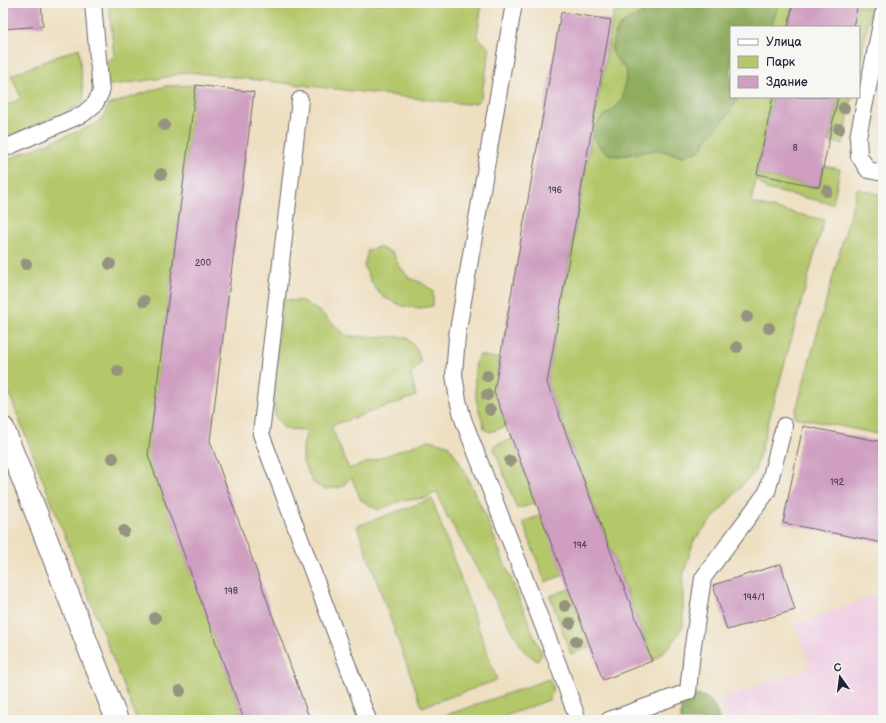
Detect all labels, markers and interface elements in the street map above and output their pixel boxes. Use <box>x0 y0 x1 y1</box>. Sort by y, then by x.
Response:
legend <box>730 26 860 98</box>
text: Улица <box>766 35 802 50</box>
text: Парк <box>766 55 796 70</box>
text: Здание <box>766 75 808 90</box>
house number: 8 <box>792 143 798 154</box>
house number: 196 <box>548 185 563 196</box>
house number: 200 <box>195 258 211 269</box>
house number: 192 <box>830 477 845 488</box>
house number: 194 <box>573 540 588 551</box>
house number: 198 <box>224 586 238 597</box>
house number: 194/1 <box>743 592 765 603</box>
north arrow <box>820 657 860 697</box>
text: С <box>832 660 843 675</box>

